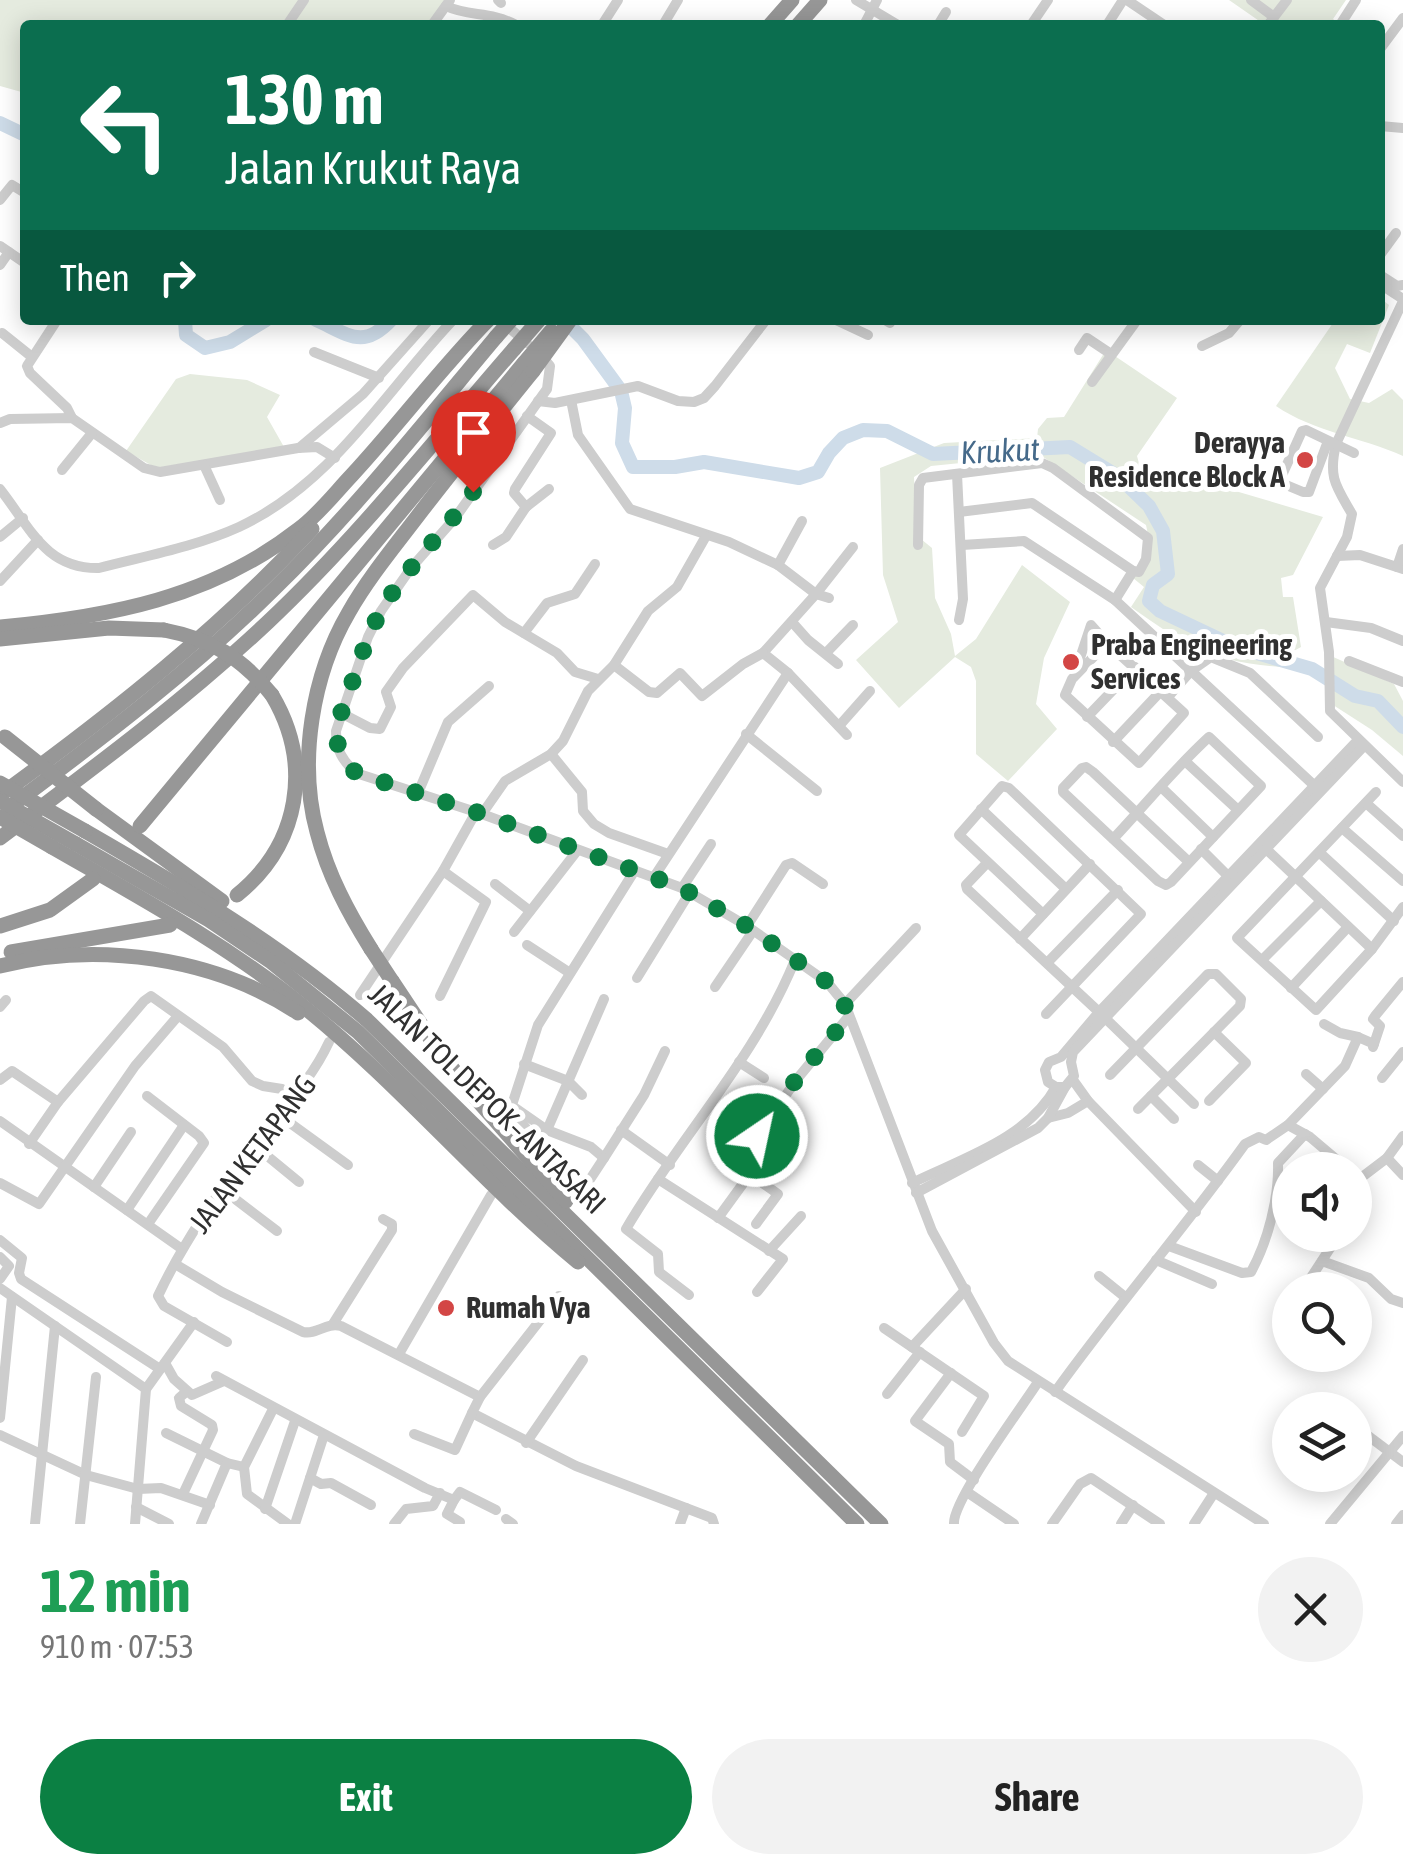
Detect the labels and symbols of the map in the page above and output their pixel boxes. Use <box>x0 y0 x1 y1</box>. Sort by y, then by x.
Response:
pin <box>431 390 516 493</box>
place label: Derayya Residence Block A <box>1089 425 1285 493</box>
water label: Krukut <box>959 430 1041 471</box>
marker: Derayya Residence Block A <box>1294 449 1316 471</box>
place label: Praba Engineering Services <box>1091 627 1292 695</box>
marker: Praba Engineering Services <box>1060 651 1082 673</box>
street label: JALAN TOL DEPOK–ANTASARI <box>362 976 613 1220</box>
street label: JALAN KETAPANG <box>182 1068 322 1239</box>
position arrow <box>705 1084 809 1188</box>
place label: Rumah Vya <box>466 1290 590 1324</box>
marker: Rumah Vya <box>435 1297 457 1319</box>

